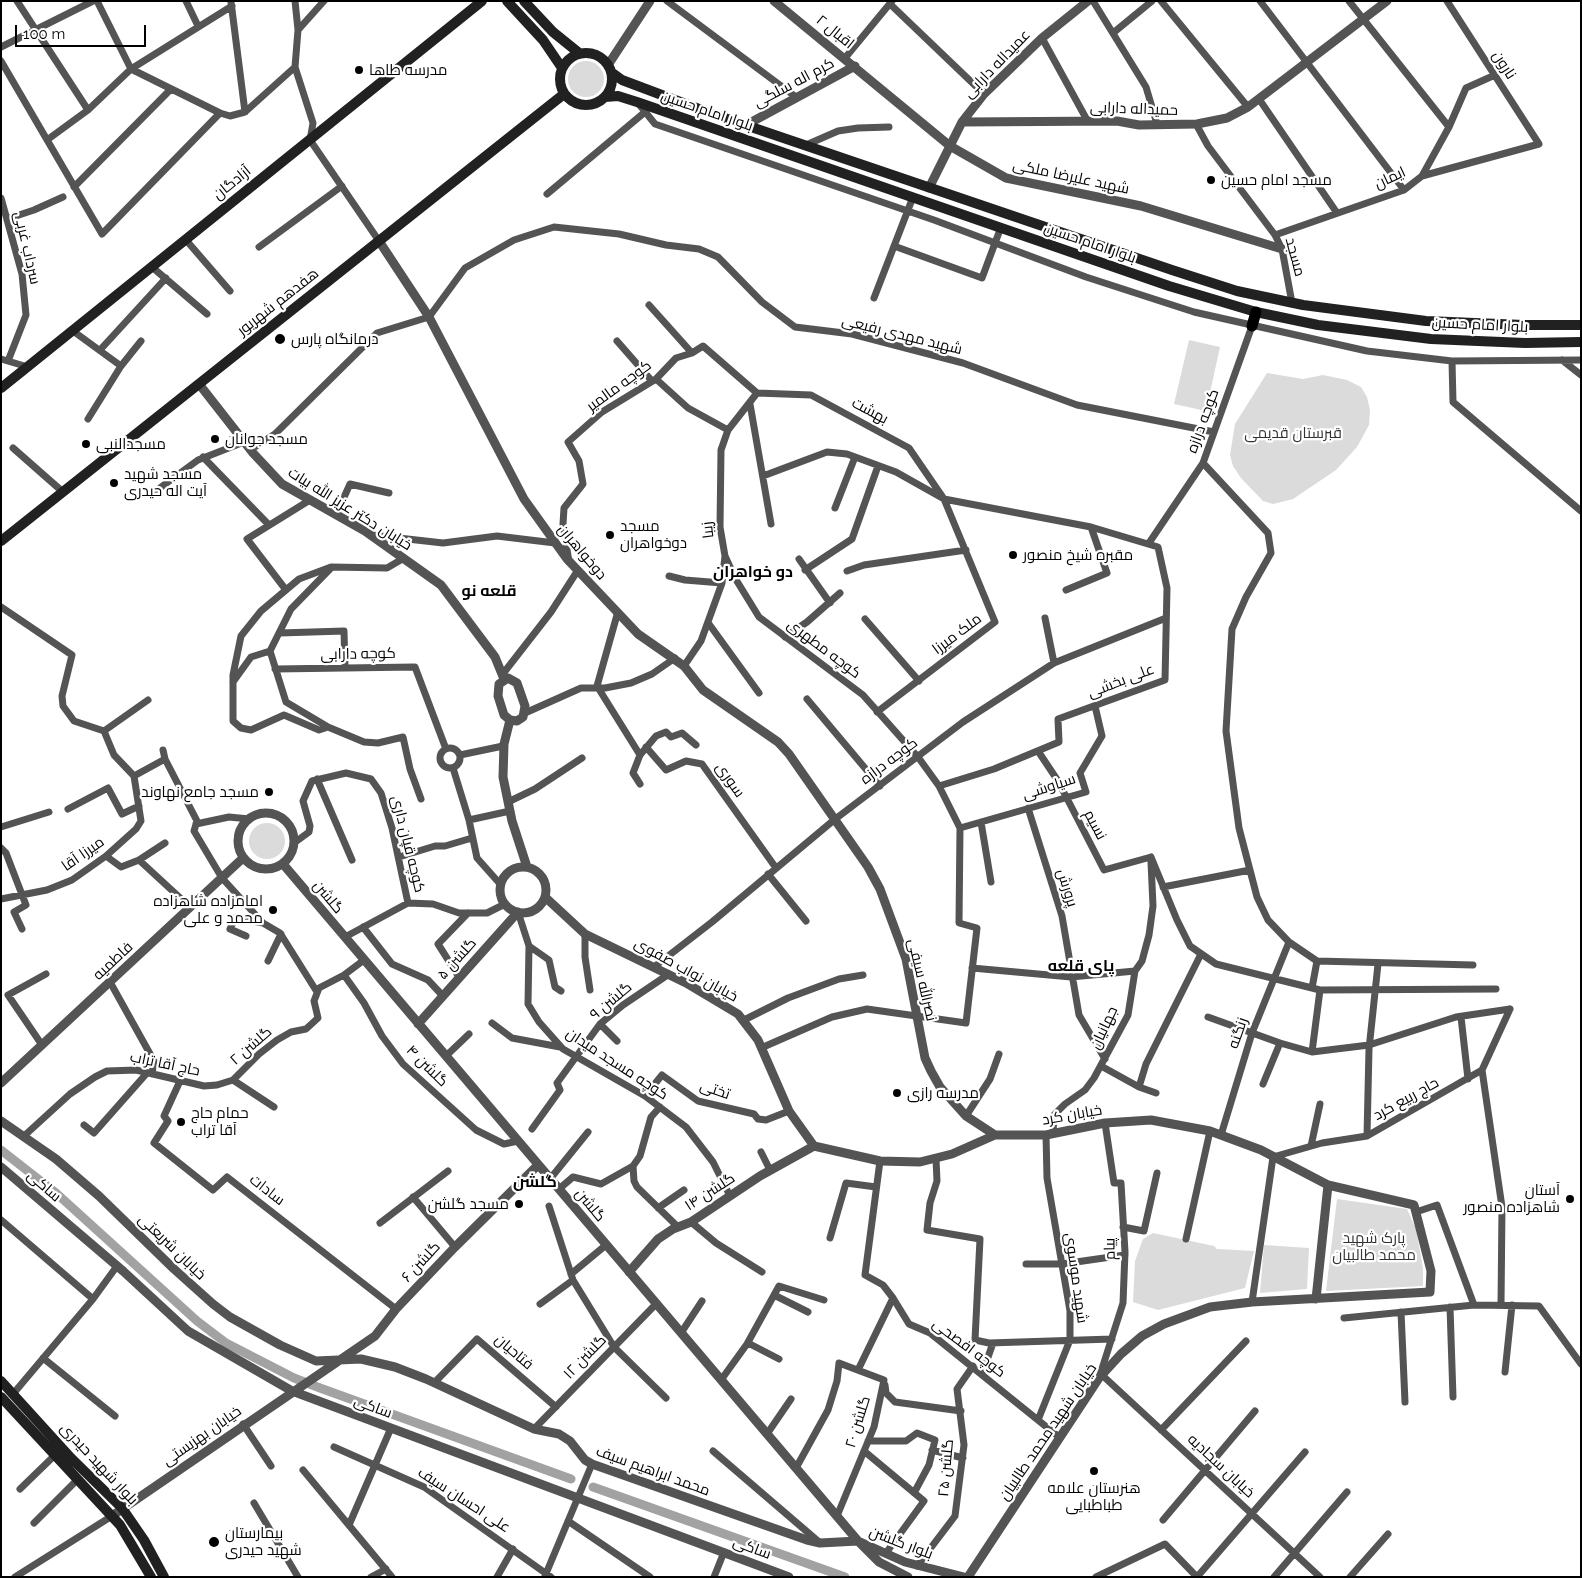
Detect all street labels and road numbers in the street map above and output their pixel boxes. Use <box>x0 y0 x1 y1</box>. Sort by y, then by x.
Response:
street label: اقبال ۲ <box>812 11 858 53</box>
street label: عمیداله دارابی <box>960 26 1034 102</box>
street label: نارون <box>1488 47 1520 83</box>
street label: کرم اله سلگی <box>751 54 837 112</box>
street label: بلوار امام حسین <box>658 87 756 135</box>
street label: حمیداله دارابی <box>1090 98 1178 120</box>
street label: شهید علیرضا ملکی <box>1011 156 1131 198</box>
street label: آزادگان <box>209 162 255 204</box>
street label: ایمان <box>1371 163 1409 193</box>
street label: سرداب غربی <box>10 210 44 286</box>
street label: بلوار امام حسین <box>1041 219 1139 267</box>
street label: مسجد <box>1281 236 1309 278</box>
street label: هفدهم شهریور <box>234 265 322 339</box>
street label: شهید مهدی رفیعی <box>840 311 964 359</box>
street label: بلوار امام حسین <box>1431 313 1529 337</box>
street label: کوچه مالمیر <box>583 356 655 416</box>
street label: کوچه درازه <box>1183 387 1223 455</box>
street label: بهشت <box>849 394 891 428</box>
street label: خیابان دکتر عزیز الله بیات <box>285 464 415 554</box>
street label: دوخواهران <box>554 521 610 583</box>
street label: زیبا <box>698 521 718 539</box>
street label: ملک میرزا <box>929 610 985 658</box>
street label: کوچه مطهری <box>784 615 864 683</box>
street label: کوچه دارابی <box>320 644 396 664</box>
street label: علی بخشی <box>1085 660 1157 702</box>
street label: کوچه درازه <box>857 734 921 788</box>
street label: سوری <box>712 759 748 801</box>
street label: سیاوشی <box>1020 770 1078 804</box>
street label: کوچه قپان داری <box>387 794 429 894</box>
street label: نسیم <box>1080 807 1110 843</box>
street label: میرزا آقا <box>58 833 108 875</box>
street label: پرورش <box>1053 867 1081 909</box>
street label: گلشن <box>309 877 347 917</box>
street label: گلشن ۵ <box>434 934 480 984</box>
street label: خیابان نواب صفوی <box>631 934 741 1006</box>
street label: نصرالله سیفی <box>904 937 940 1023</box>
street label: فاطمیه <box>89 938 137 984</box>
street label: گلشن ۹ <box>586 978 636 1024</box>
street label: جهانیان <box>1086 1004 1122 1052</box>
street label: زنگنه <box>1224 1015 1252 1051</box>
street label: گلشن ۲ <box>226 1023 276 1069</box>
street label: کوچه مسجد میدان <box>562 1024 672 1104</box>
street label: گلشن ۴ <box>402 1041 452 1091</box>
street label: حاج آقا تراب <box>128 1048 202 1080</box>
street label: حاج ربیع کرد <box>1370 1074 1442 1124</box>
street label: تختی <box>698 1076 732 1104</box>
street label: خیابان کرد <box>1041 1101 1103 1129</box>
street label: ساکی <box>23 1166 65 1206</box>
street label: گلشن ۱۴ <box>682 1169 738 1215</box>
street label: سادات <box>246 1171 288 1209</box>
street label: گلشن <box>571 1185 609 1225</box>
street label: خیابان شریعتی <box>134 1210 210 1284</box>
street label: شهید موسوی <box>1061 1232 1091 1324</box>
street label: گلشن ۶ <box>398 1238 444 1286</box>
street label: پیام <box>1101 1238 1119 1260</box>
street label: کوچه افصحی <box>929 1315 1009 1381</box>
street label: فتاحیان <box>491 1330 537 1374</box>
street label: گلشن ۱۲ <box>560 1331 610 1383</box>
street label: خیابان شهید محمد طالبیان <box>995 1360 1101 1504</box>
street label: ساکی <box>351 1392 395 1422</box>
street label: گلشن ۲۰ <box>842 1394 874 1450</box>
street label: خیابان بهزیستی <box>159 1402 245 1470</box>
street label: بلوار شهید حیدری <box>56 1419 142 1509</box>
street label: خیابان سجادیه <box>1184 1430 1258 1502</box>
street label: گلشن ۲۵ <box>935 1438 957 1498</box>
street label: محمد ابراهیم سیف <box>594 1442 712 1500</box>
street label: علی احسان سیف <box>414 1463 514 1537</box>
street label: بلوار گلشن <box>867 1523 935 1563</box>
street label: ساکی <box>730 1533 774 1563</box>

